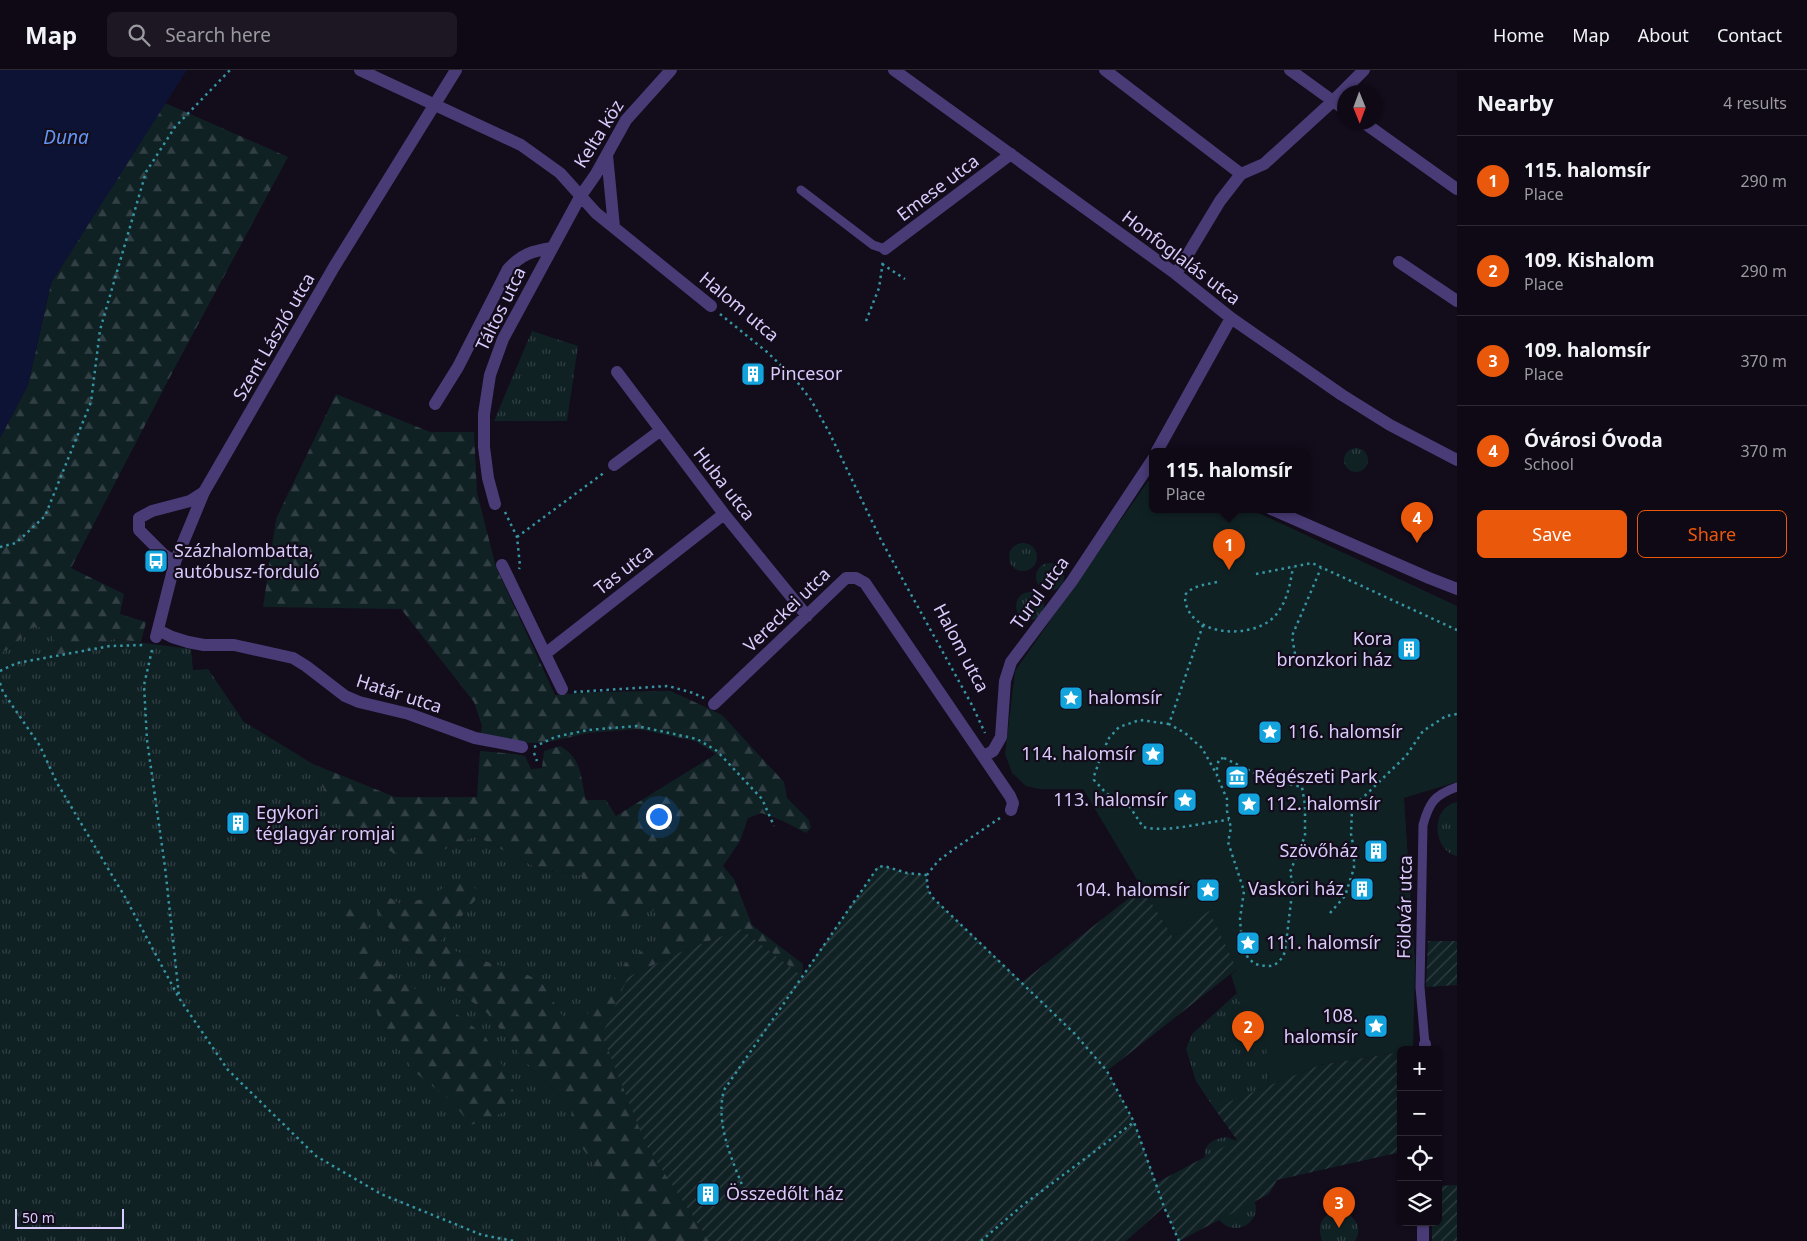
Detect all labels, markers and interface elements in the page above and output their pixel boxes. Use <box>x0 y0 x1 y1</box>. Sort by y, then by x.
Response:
search box <box>107 12 457 57</box>
text: Map <box>25 18 77 51</box>
icon: search <box>125 21 153 49</box>
text: Search here <box>165 22 271 48</box>
text: Home <box>1493 23 1544 47</box>
text: Map <box>1572 23 1610 47</box>
text: About <box>1638 23 1689 47</box>
text: Contact <box>1717 23 1782 47</box>
north arrow <box>1337 85 1382 130</box>
text: Nearby <box>1477 89 1553 117</box>
text: 4 results <box>1723 92 1787 114</box>
street label: Kelta köz <box>568 95 628 172</box>
water label: Duna <box>43 124 89 150</box>
street label: Emese utca <box>892 148 983 226</box>
text: 115. halomsír <box>1524 157 1650 183</box>
text: 1 <box>1488 170 1498 192</box>
text: 290 m <box>1740 170 1787 192</box>
text: Place <box>1524 183 1564 205</box>
street label: Honfoglalás utca <box>1117 205 1246 310</box>
text: 109. Kishalom <box>1524 247 1655 273</box>
text: 2 <box>1488 260 1498 282</box>
text: 290 m <box>1740 260 1787 282</box>
street label: Táltos utca <box>470 263 531 354</box>
street label: Halom utca <box>695 266 784 347</box>
street label: Szent László utca <box>227 268 320 405</box>
text: Place <box>1524 273 1564 295</box>
text: 109. halomsír <box>1524 337 1650 363</box>
text: 3 <box>1488 350 1498 372</box>
text: 370 m <box>1740 350 1787 372</box>
building icon: Pincesor <box>740 361 766 387</box>
place label: Pincesor <box>770 361 843 385</box>
text: Place <box>1524 363 1564 385</box>
text: Óvárosi Óvoda <box>1524 427 1663 453</box>
text: 4 <box>1488 440 1498 462</box>
text: 370 m <box>1740 440 1787 462</box>
street label: Huba utca <box>689 442 761 525</box>
popup <box>1149 448 1309 513</box>
text: School <box>1524 453 1574 475</box>
text: 115. halomsír <box>1166 457 1292 483</box>
text: Place <box>1166 483 1205 505</box>
pin: 4 <box>1401 502 1433 543</box>
button: Save <box>1477 510 1627 558</box>
button: Share <box>1637 510 1787 558</box>
pin: 1 <box>1213 529 1245 570</box>
place label: Százhalombatta, autóbusz-forduló <box>174 538 320 583</box>
street label: Tas utca <box>589 539 658 600</box>
bus stop icon: Százhalombatta, autóbusz-forduló <box>143 548 169 574</box>
street label: Turul utca <box>1005 551 1074 634</box>
street label: Vereckei utca <box>738 562 835 657</box>
street label: Halom utca <box>929 599 995 696</box>
place label: Kora bronzkori ház <box>1276 626 1392 671</box>
building icon: Kora bronzkori ház <box>1396 636 1422 662</box>
street label: Határ utca <box>354 668 445 718</box>
place icon: halomsír <box>1058 685 1084 711</box>
place label: halomsír <box>1088 685 1163 709</box>
place icon: 116. halomsír <box>1257 719 1283 745</box>
place label: 116. halomsír <box>1288 719 1403 743</box>
place label: 114. halomsír <box>1021 741 1137 765</box>
place icon: 114. halomsír <box>1140 741 1166 767</box>
museum icon: Régészeti Park <box>1224 764 1250 790</box>
place label: Régészeti Park <box>1254 764 1378 788</box>
place label: 113. halomsír <box>1053 787 1169 811</box>
place icon: 113. halomsír <box>1172 787 1198 813</box>
place icon: 112. halomsír <box>1236 791 1262 817</box>
place label: 112. halomsír <box>1266 791 1381 815</box>
place label: Egykori téglagyár romjai <box>256 800 395 845</box>
your location <box>646 804 672 830</box>
building icon: Egykori téglagyár romjai <box>225 810 251 836</box>
place label: Szövőház <box>1279 838 1358 862</box>
building icon: Szövőház <box>1363 838 1389 864</box>
street label: Földvár utca <box>1391 855 1417 959</box>
place label: Vaskori ház <box>1248 876 1344 900</box>
building icon: Vaskori ház <box>1349 876 1375 902</box>
place label: 104. halomsír <box>1075 877 1191 901</box>
place icon: 104. halomsír <box>1195 877 1221 903</box>
place icon: 111. halomsír <box>1235 930 1261 956</box>
place label: 111. halomsír <box>1266 930 1381 954</box>
place label: 108. halomsír <box>1284 1003 1359 1048</box>
pin: 2 <box>1232 1011 1264 1052</box>
place icon: 108. halomsír <box>1363 1013 1389 1039</box>
map controls <box>1397 1046 1442 1226</box>
button: + <box>1397 1046 1442 1091</box>
button: − <box>1397 1091 1442 1136</box>
button: locate <box>1397 1136 1442 1181</box>
building icon: Összedőlt ház <box>695 1181 721 1207</box>
place label: Összedőlt ház <box>726 1181 843 1205</box>
button: layers <box>1397 1181 1442 1226</box>
pin: 3 <box>1323 1187 1355 1228</box>
scale bar <box>15 1206 124 1229</box>
text: 50 m <box>22 1208 55 1227</box>

